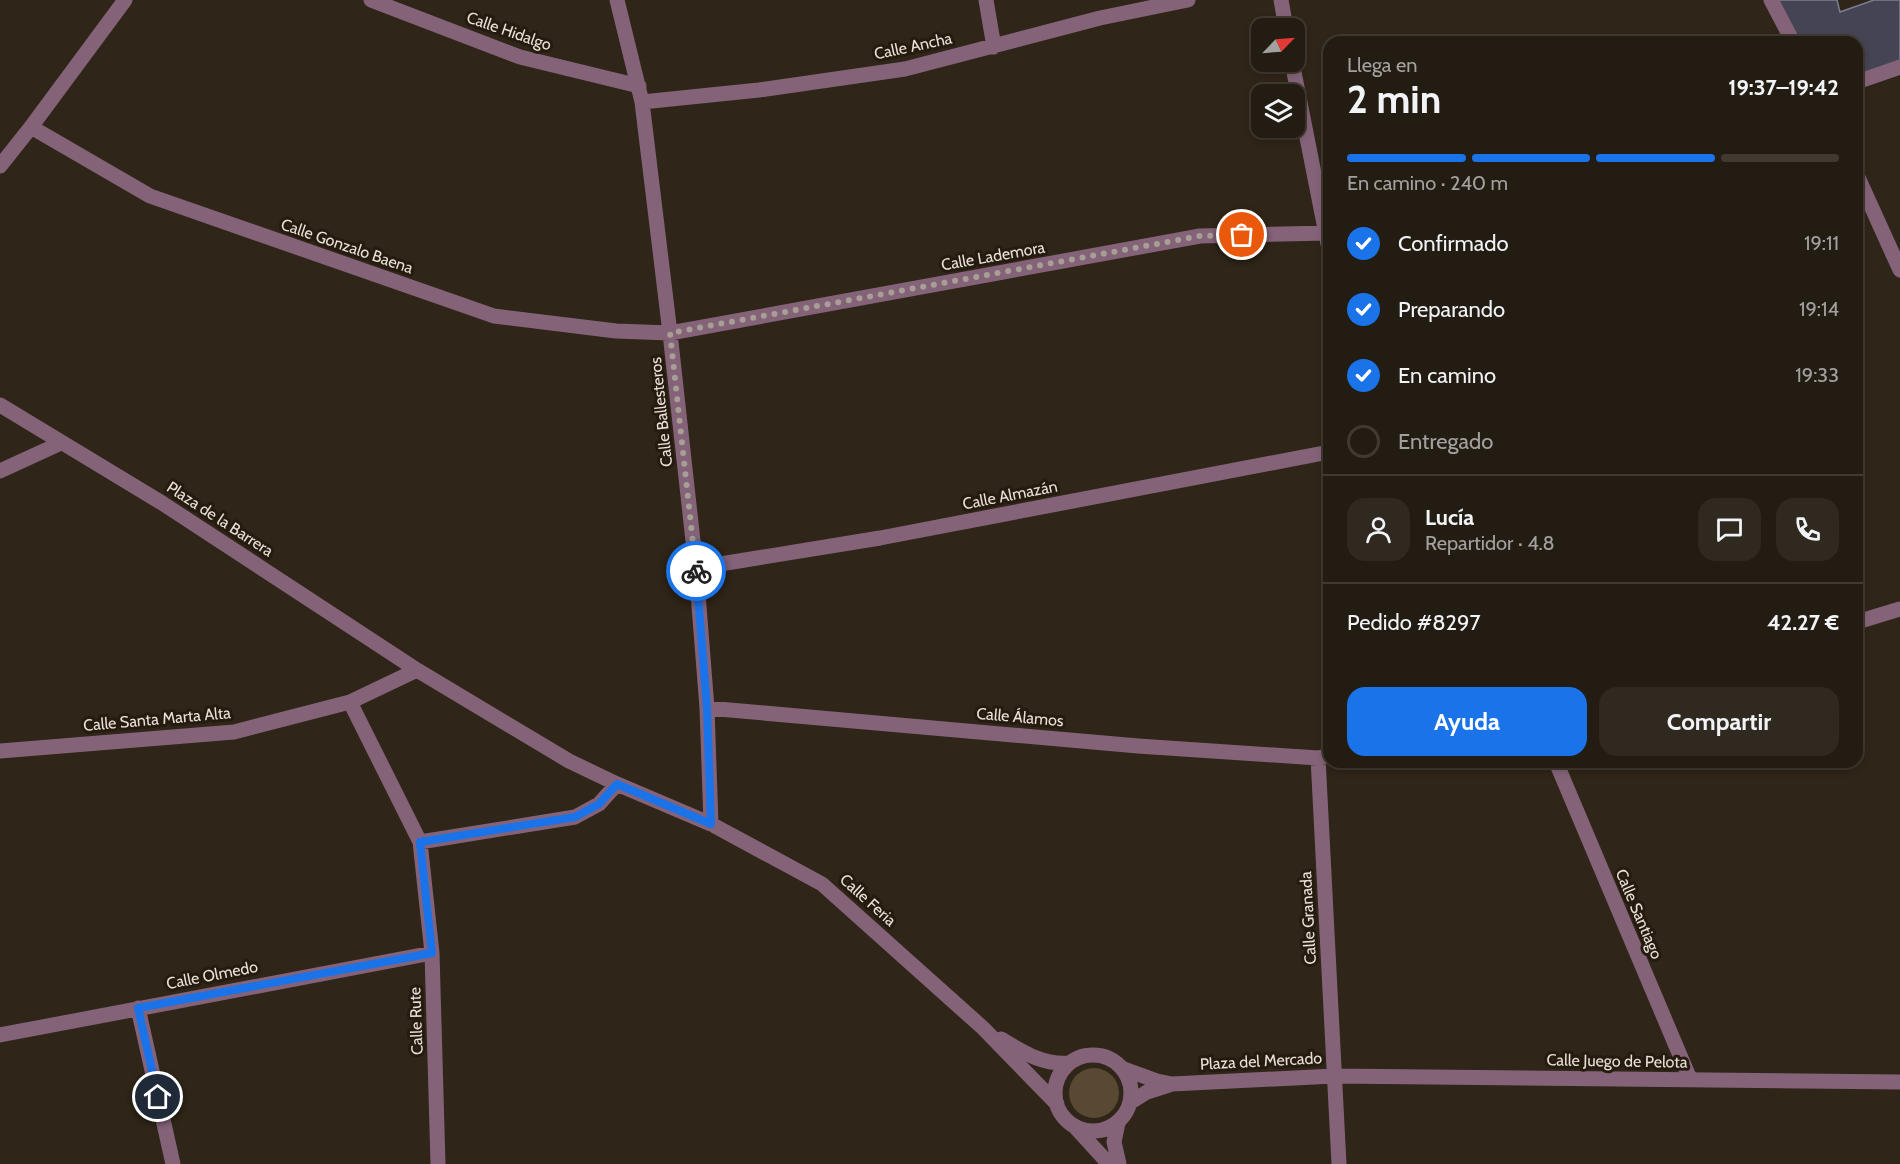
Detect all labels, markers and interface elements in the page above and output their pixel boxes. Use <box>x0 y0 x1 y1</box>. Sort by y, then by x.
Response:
street label: Calle Hidalgo <box>464 8 554 54</box>
north arrow <box>1251 18 1305 72</box>
map controls <box>1251 18 1305 138</box>
street label: Calle Ancha <box>872 28 954 64</box>
text: Llega en <box>1347 53 1417 77</box>
text: 19:37–19:42 <box>1728 74 1839 101</box>
text: 2 min <box>1347 75 1441 123</box>
button: layers <box>1251 84 1305 138</box>
text: En camino · 240 m <box>1347 171 1508 195</box>
pin <box>1216 209 1267 260</box>
street label: Calle Gonzalo Baena <box>278 214 416 278</box>
icon: bag <box>1225 218 1258 251</box>
icon: check <box>1347 227 1380 260</box>
text: Confirmado <box>1398 230 1509 257</box>
text: 19:11 <box>1804 231 1839 255</box>
street label: Calle Lademora <box>940 237 1047 274</box>
icon: check <box>1347 293 1380 326</box>
text: Preparando <box>1398 296 1505 323</box>
text: 19:14 <box>1799 297 1839 321</box>
street label: Calle Ballesteros <box>646 356 676 468</box>
icon: check <box>1347 359 1380 392</box>
text: En camino <box>1398 362 1496 389</box>
text: 19:33 <box>1795 363 1839 387</box>
text: Entregado <box>1398 428 1493 455</box>
street label: Calle Almazán <box>961 476 1059 514</box>
street label: Plaza de la Barrera <box>163 478 277 561</box>
button: person <box>1347 498 1410 561</box>
button: chat <box>1698 498 1761 561</box>
button: phone <box>1776 498 1839 561</box>
text: Lucía <box>1425 504 1474 531</box>
text: Repartidor · 4.8 <box>1425 531 1555 555</box>
courier <box>666 541 726 601</box>
icon: bike <box>680 555 713 588</box>
text: Pedido #8297 <box>1347 609 1481 636</box>
text: 42.27 € <box>1767 609 1839 636</box>
button: Ayuda <box>1347 687 1587 756</box>
button: Compartir <box>1599 687 1839 756</box>
street label: Calle Santa Marta Alta <box>82 703 232 735</box>
street label: Calle Álamos <box>976 704 1065 730</box>
street label: Calle Santiago <box>1612 866 1667 962</box>
street label: Calle Feria <box>836 870 900 930</box>
street label: Calle Granada <box>1296 871 1320 965</box>
street label: Calle Olmedo <box>165 957 260 993</box>
street label: Calle Rute <box>405 987 427 1055</box>
street label: Plaza del Mercado <box>1199 1048 1323 1074</box>
street label: Calle Juego de Pelota <box>1546 1050 1688 1072</box>
pin <box>132 1071 183 1122</box>
icon: home <box>141 1080 174 1113</box>

